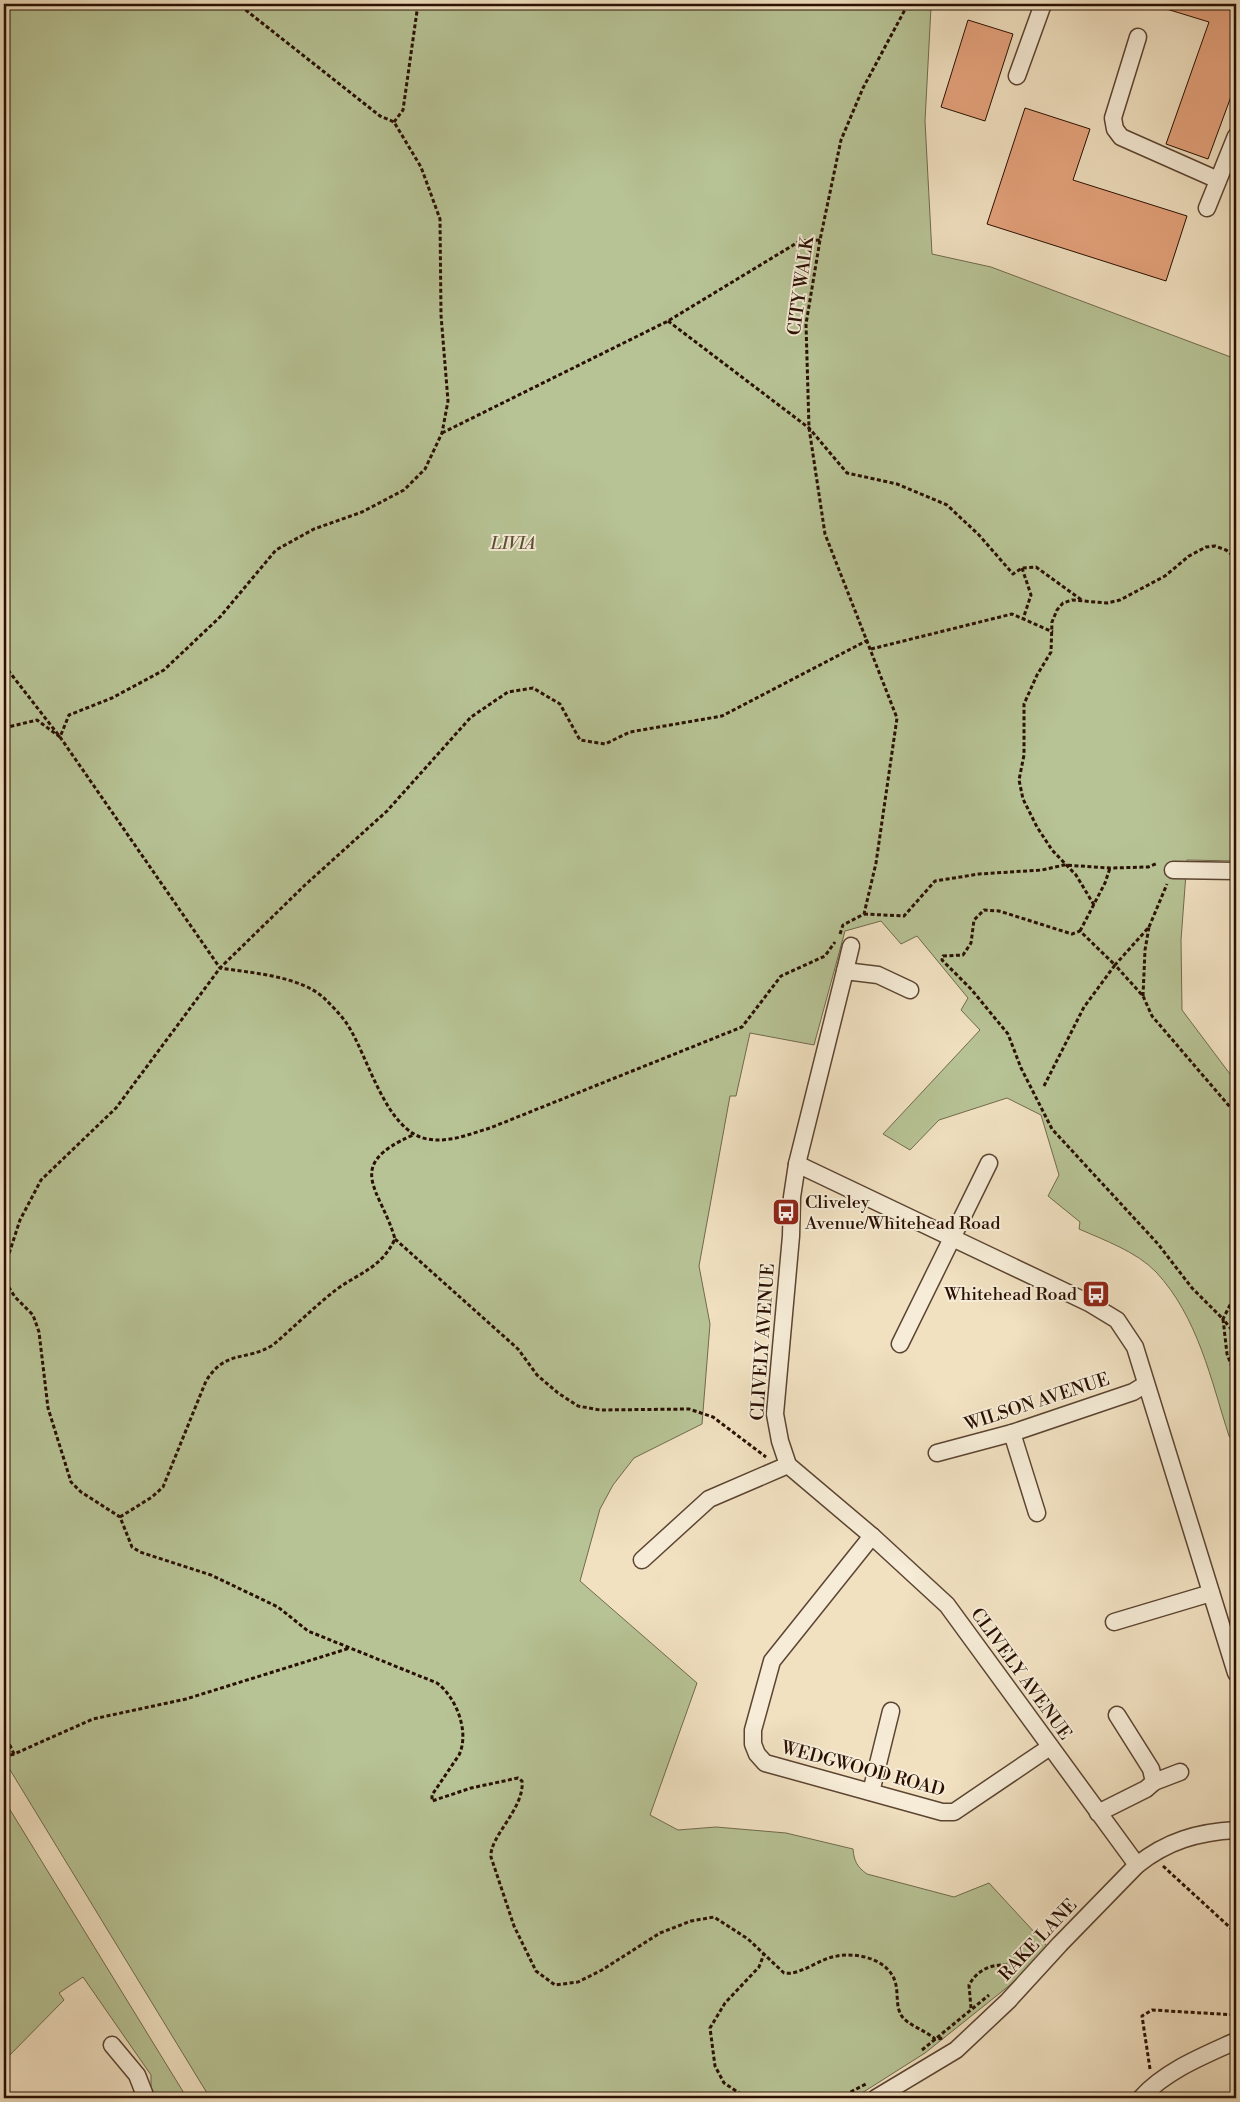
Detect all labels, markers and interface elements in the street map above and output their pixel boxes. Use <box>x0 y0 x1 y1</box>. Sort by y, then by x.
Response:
street label: CITY WALK <box>783 233 820 337</box>
park label: LIVIA <box>490 532 535 555</box>
place label: Cliveley Avenue/Whitehead Road <box>804 1191 1001 1235</box>
bus stop icon: Cliveley Avenue/Whitehead Road <box>771 1197 801 1227</box>
street label: CLIVELY AVENUE <box>746 1263 780 1421</box>
bus stop icon: Whitehead Road <box>1081 1279 1111 1309</box>
place label: Whitehead Road <box>943 1283 1078 1306</box>
street label: WILSON AVENUE <box>961 1368 1112 1437</box>
street label: CLIVELY AVENUE <box>965 1603 1077 1745</box>
street label: WEDGWOOD ROAD <box>778 1736 947 1802</box>
street label: RAKE LANE <box>994 1894 1082 1986</box>

